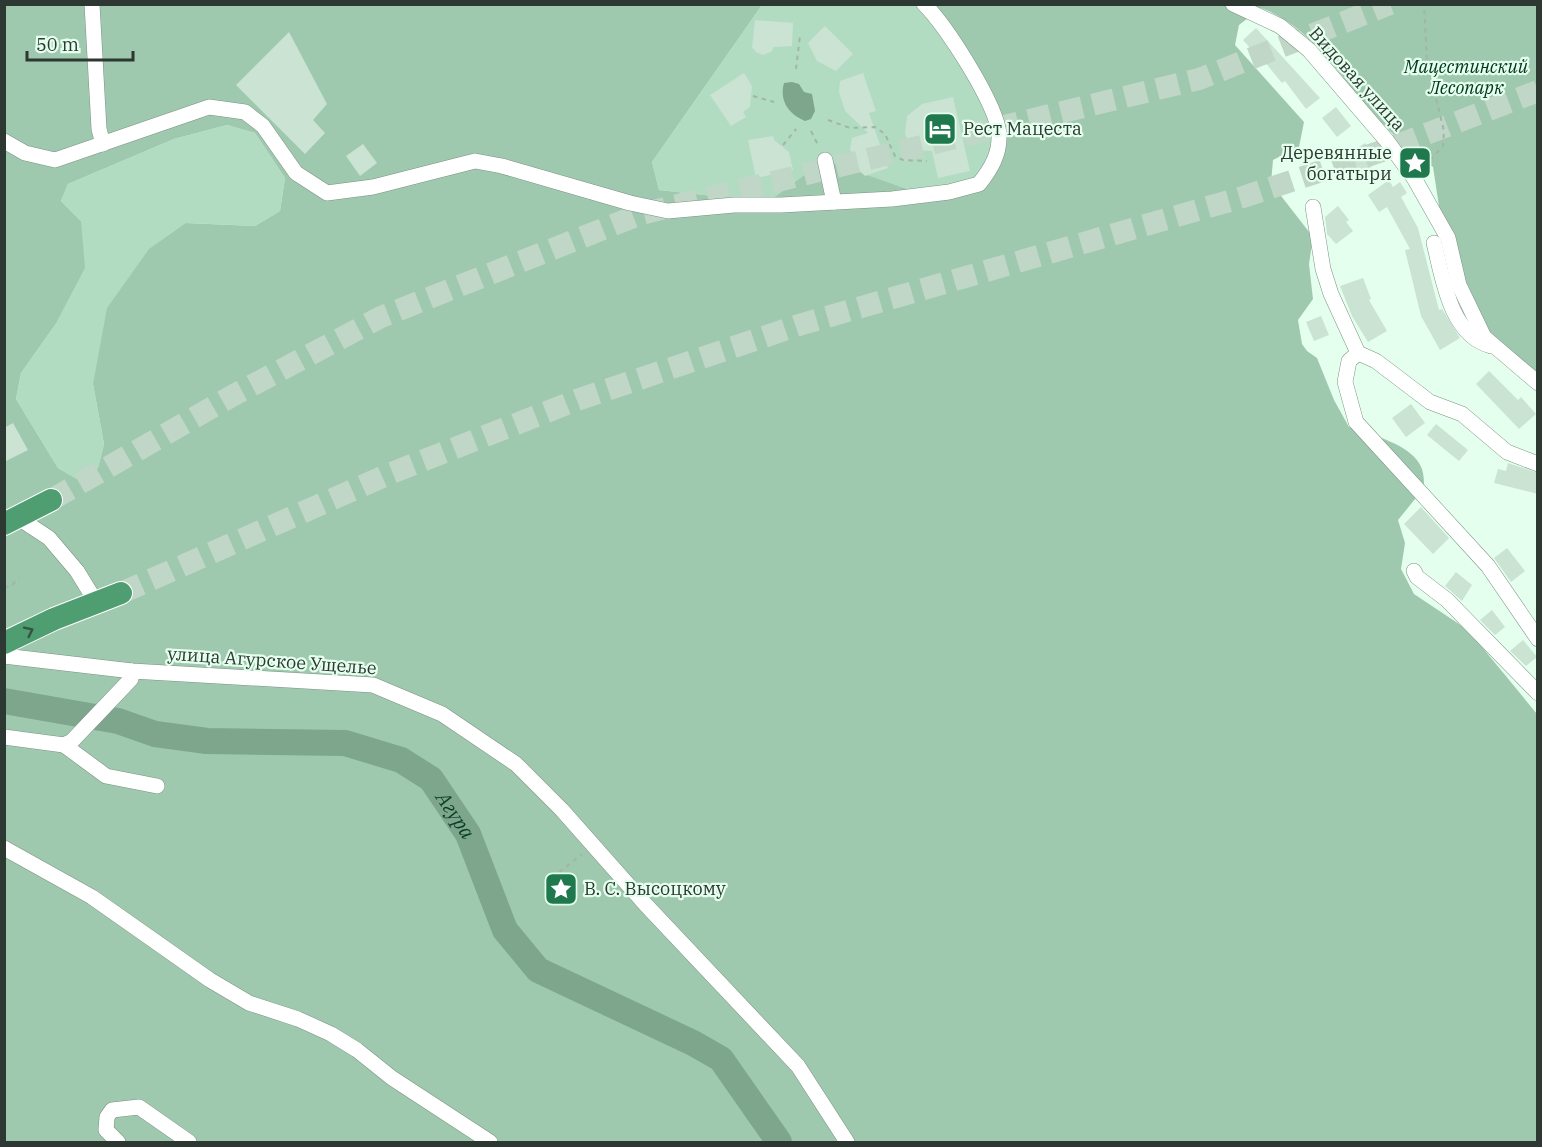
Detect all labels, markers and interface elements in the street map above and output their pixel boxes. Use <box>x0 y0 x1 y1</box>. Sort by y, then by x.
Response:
street label: Видовая улица <box>1304 22 1410 136</box>
scale bar <box>27 24 134 62</box>
text: 50 m <box>36 33 79 56</box>
park label: Мацестинский Лесопарк <box>1403 55 1529 99</box>
hotel icon: Рест Мацеста <box>922 111 958 147</box>
place label: Рест Мацеста <box>963 117 1082 140</box>
place label: Деревянные богатыри <box>1281 141 1392 185</box>
place icon: Деревянные богатыри <box>1397 145 1433 181</box>
one-way arrow <box>23 627 34 638</box>
street label: улица Агурское Ущелье <box>167 642 377 679</box>
water label: Агура <box>429 784 481 844</box>
place icon: В. С. Высоцкому <box>543 871 579 907</box>
place label: В. С. Высоцкому <box>584 877 726 900</box>

